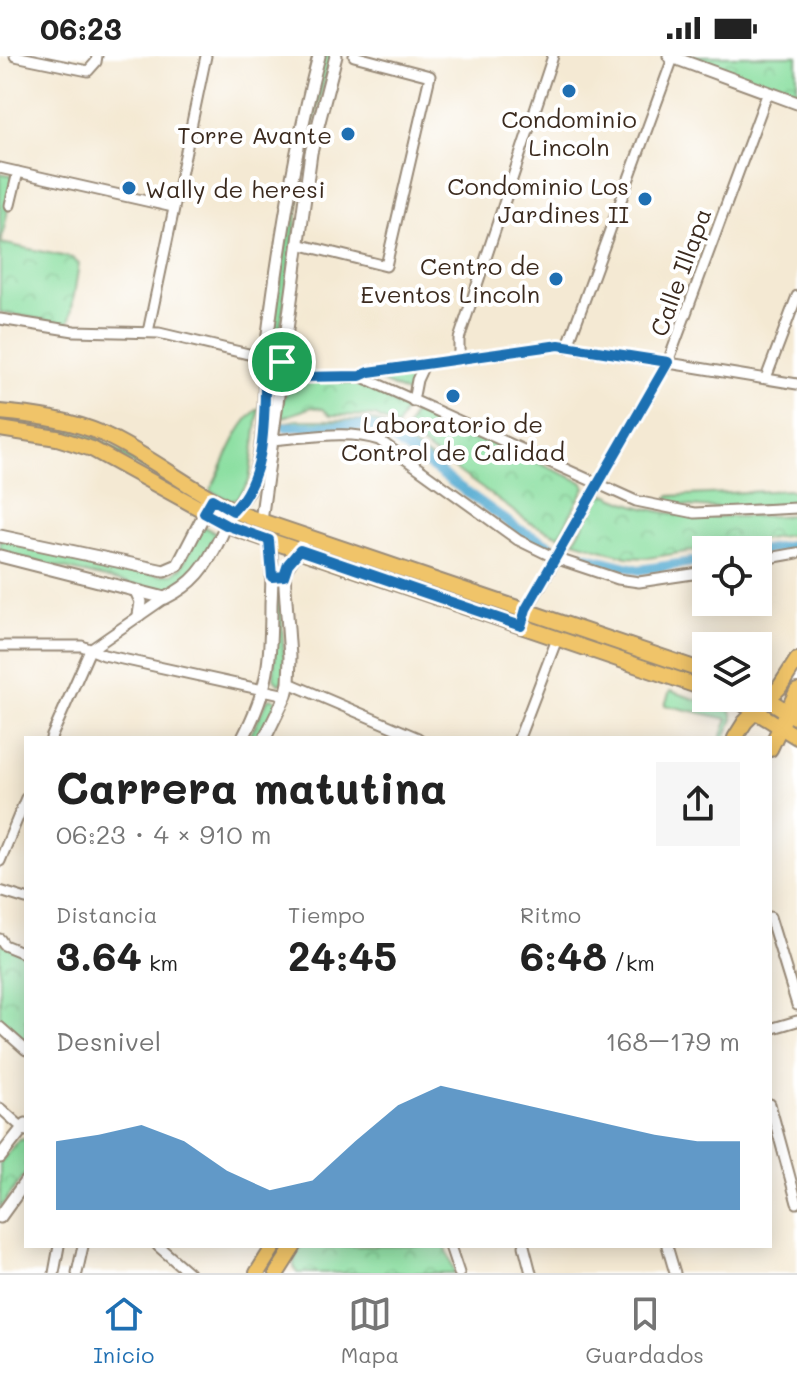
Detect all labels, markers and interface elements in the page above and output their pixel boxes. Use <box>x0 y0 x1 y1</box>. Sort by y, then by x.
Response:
text: 06:23 <box>40 8 122 48</box>
marker: Condominio Lincoln <box>560 82 578 100</box>
place label: Condominio Lincoln <box>501 103 637 162</box>
place label: Torre Avante <box>177 119 332 150</box>
marker: Torre Avante <box>339 125 357 143</box>
place label: Condominio Los Jardines II <box>447 170 629 229</box>
place label: Wally de heresi <box>145 173 325 204</box>
marker: Wally de heresi <box>120 179 138 197</box>
marker: Condominio Los Jardines II <box>636 190 654 208</box>
street label: Calle Illapa <box>643 204 717 340</box>
place label: Centro de Eventos Lincoln <box>360 250 540 309</box>
marker: Centro de Eventos Lincoln <box>547 270 565 288</box>
pin <box>248 328 316 396</box>
icon: arrive <box>260 340 304 384</box>
marker: Laboratorio de Control de Calidad <box>444 387 462 405</box>
place label: Laboratorio de Control de Calidad <box>341 408 565 467</box>
map controls <box>692 536 772 712</box>
button: locate <box>692 536 772 616</box>
button: layers <box>692 632 772 712</box>
text: Carrera matutina <box>56 758 447 815</box>
button: share <box>656 762 740 846</box>
text: 06:23 · 4 × 910 m <box>56 817 272 851</box>
text: Distancia <box>56 900 158 929</box>
text: Tiempo <box>288 900 365 929</box>
text: Ritmo <box>520 900 581 929</box>
text: 3.64 <box>56 929 142 981</box>
text: 24:45 <box>288 929 397 981</box>
text: 6:48 <box>520 929 607 981</box>
text: km <box>142 948 178 977</box>
text: /km <box>607 948 655 977</box>
text: Desnivel <box>56 1024 161 1058</box>
text: 168–179 m <box>605 1024 740 1058</box>
tab: Inicio <box>93 1292 154 1369</box>
tab: Mapa <box>341 1292 399 1369</box>
tab: Guardados <box>585 1292 704 1369</box>

